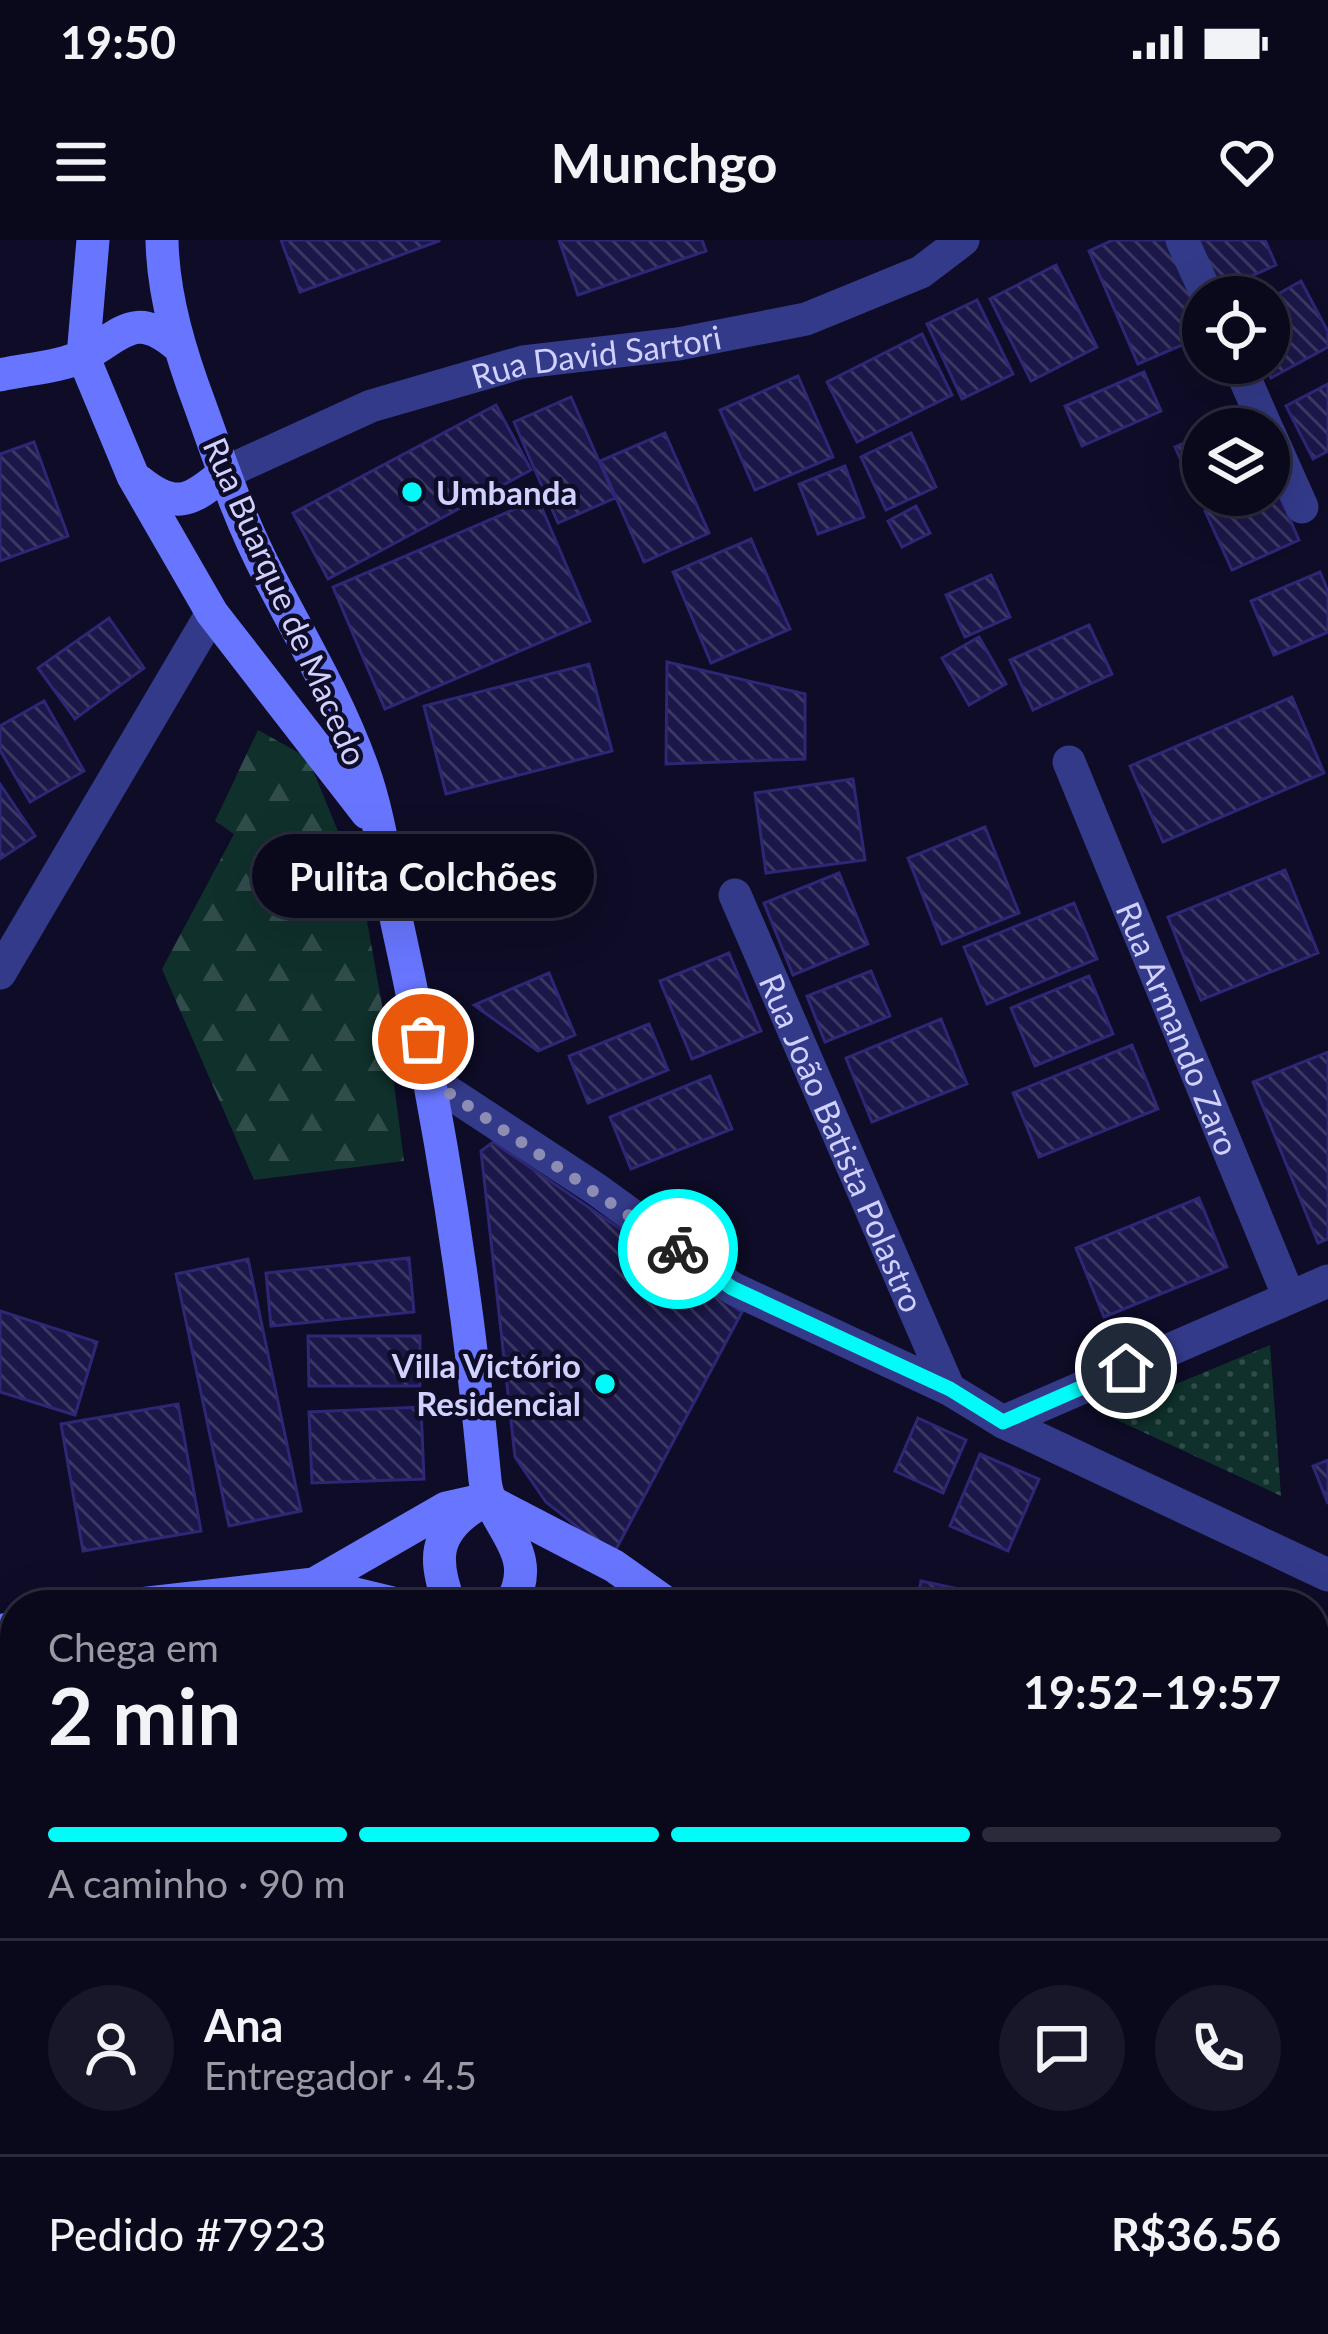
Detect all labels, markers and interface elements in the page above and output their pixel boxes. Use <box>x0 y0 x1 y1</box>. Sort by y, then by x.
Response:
text: 19:50 <box>60 15 176 69</box>
icon: menu <box>48 129 114 195</box>
icon: heart <box>1214 129 1280 195</box>
text: Munchgo <box>551 130 777 195</box>
map controls <box>1182 276 1290 516</box>
button: locate <box>1182 276 1290 384</box>
street label: Rua David Sartori <box>467 316 724 396</box>
button: layers <box>1182 408 1290 516</box>
street label: Rua Buarque de Macedo <box>196 431 376 771</box>
place label: Umbanda <box>436 472 577 512</box>
marker: Umbanda <box>399 479 425 505</box>
callout: Pulita Colchões <box>252 835 594 919</box>
text: Pulita Colchões <box>289 853 557 899</box>
street label: Rua Armando Zaro <box>1109 896 1248 1161</box>
street label: Rua João Batista Polastro <box>752 968 933 1318</box>
pin <box>372 988 474 1090</box>
icon: bag <box>390 1006 456 1072</box>
courier <box>618 1189 738 1309</box>
icon: bike <box>645 1216 711 1282</box>
pin <box>1075 1317 1177 1419</box>
icon: home <box>1093 1335 1159 1401</box>
place label: Villa Victório Residencial <box>391 1345 581 1423</box>
marker: Villa Victório Residencial <box>592 1371 618 1397</box>
text: Chega em <box>48 1624 219 1670</box>
text: 19:52–19:57 <box>1023 1665 1281 1719</box>
text: 2 min <box>48 1668 241 1762</box>
text: A caminho · 90 m <box>48 1860 346 1906</box>
button: person <box>48 1985 174 2111</box>
button: chat <box>999 1985 1125 2111</box>
button: phone <box>1155 1985 1281 2111</box>
text: Ana <box>204 1998 283 2052</box>
text: Entregador · 4.5 <box>204 2052 477 2098</box>
text: Pedido #7923 <box>48 2207 326 2261</box>
text: R$36.56 <box>1111 2207 1281 2261</box>

